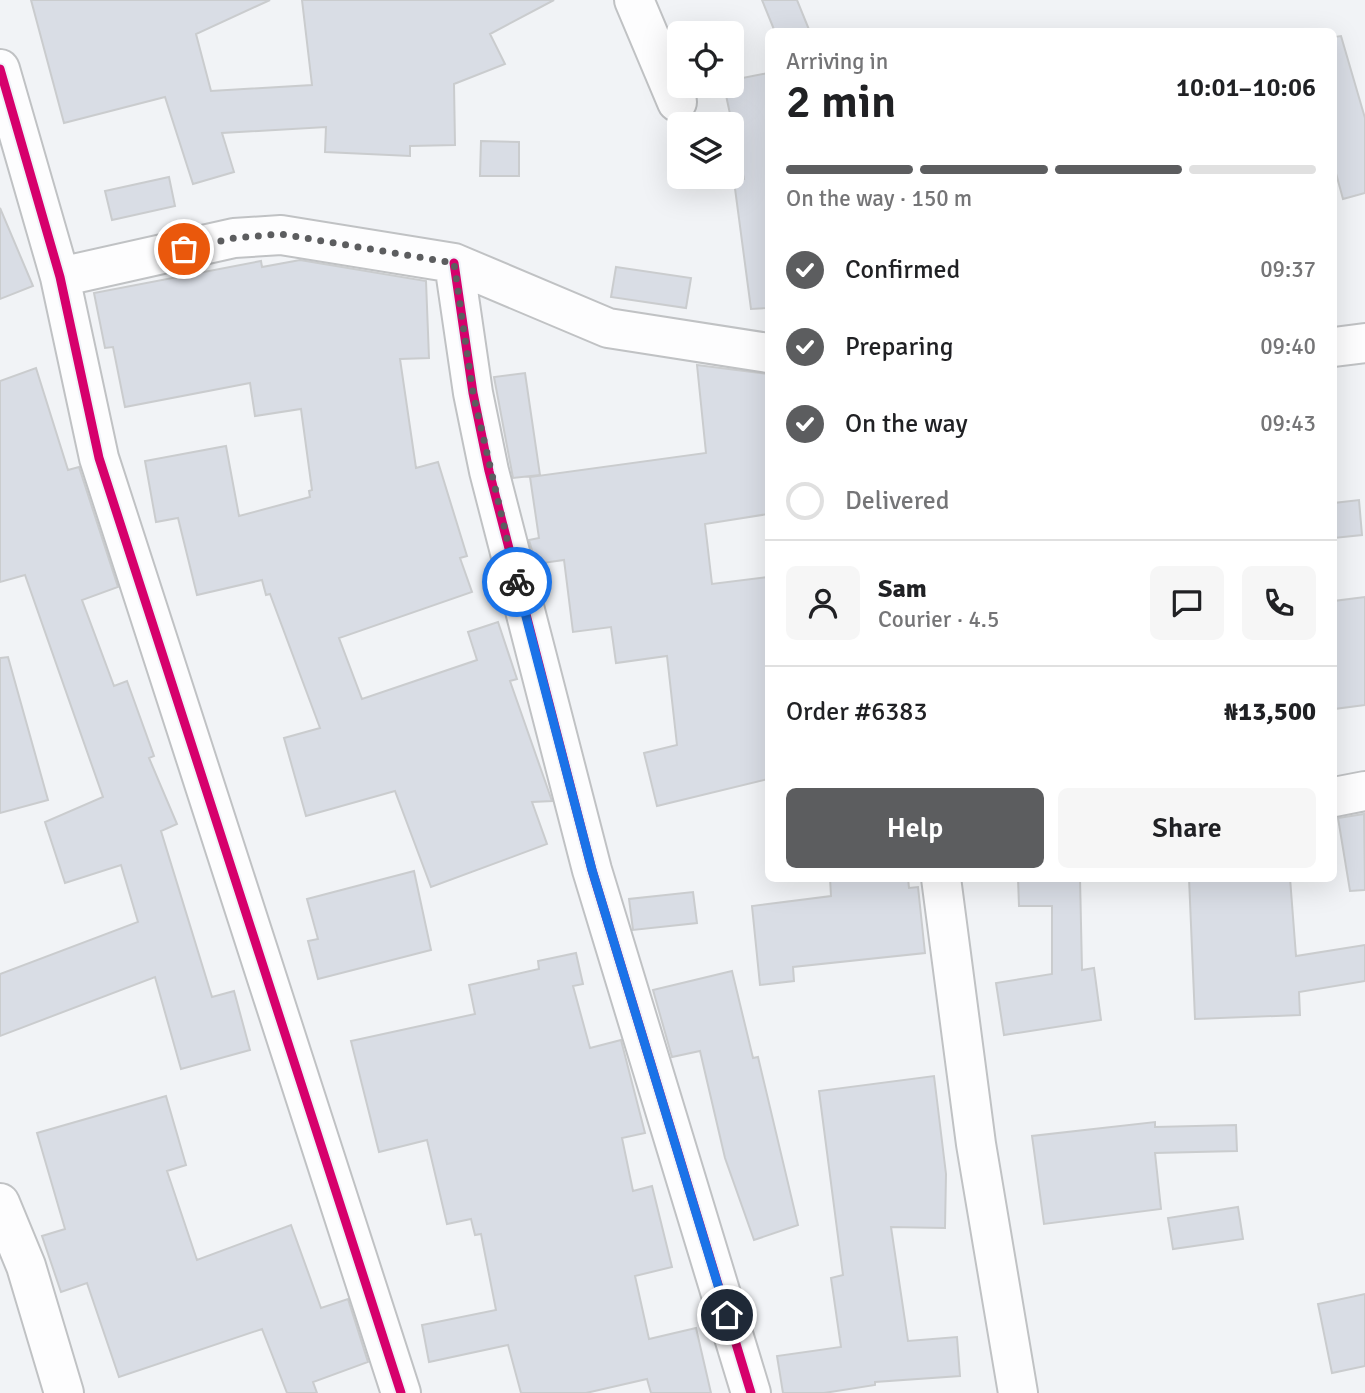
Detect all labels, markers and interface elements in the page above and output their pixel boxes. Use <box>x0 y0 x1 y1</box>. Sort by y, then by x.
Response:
map controls <box>667 21 744 189</box>
button: locate <box>667 21 744 98</box>
text: Arriving in <box>786 47 888 76</box>
text: 10:01–10:06 <box>1176 72 1316 104</box>
text: 2 min <box>786 74 896 130</box>
button: layers <box>667 112 744 189</box>
text: On the way · 150 m <box>786 184 972 213</box>
pin <box>154 219 214 279</box>
icon: bag <box>165 230 203 268</box>
icon: check <box>786 251 824 289</box>
text: Confirmed <box>845 254 960 286</box>
text: 09:37 <box>1260 255 1316 284</box>
icon: check <box>786 328 824 366</box>
text: Preparing <box>845 331 953 363</box>
text: 09:40 <box>1260 332 1316 361</box>
icon: check <box>786 405 824 443</box>
text: On the way <box>845 408 968 440</box>
text: 09:43 <box>1260 409 1316 438</box>
text: Delivered <box>845 485 950 517</box>
courier <box>482 547 552 617</box>
icon: bike <box>498 563 536 601</box>
button: person <box>786 566 860 640</box>
button: chat <box>1150 566 1224 640</box>
button: phone <box>1242 566 1316 640</box>
text: Sam <box>878 573 927 605</box>
text: Courier · 4.5 <box>878 605 999 634</box>
text: Order #6383 <box>786 696 927 728</box>
text: ₦13,500 <box>1224 696 1316 728</box>
button: Help <box>786 788 1044 868</box>
button: Share <box>1058 788 1316 868</box>
pin <box>697 1285 757 1345</box>
icon: home <box>708 1296 746 1334</box>

